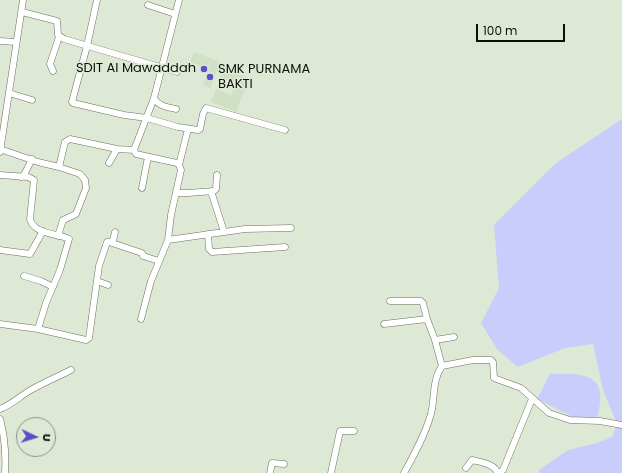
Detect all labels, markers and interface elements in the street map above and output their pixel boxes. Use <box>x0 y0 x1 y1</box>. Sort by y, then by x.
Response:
scale bar <box>478 16 567 42</box>
text: 100 m <box>483 22 517 39</box>
place label: SDIT Al Mawaddah <box>76 61 196 77</box>
place label: SMK PURNAMA BAKTI <box>218 62 310 93</box>
marker: SDIT Al Mawaddah <box>199 64 209 74</box>
marker: SMK PURNAMA BAKTI <box>205 72 215 82</box>
north arrow <box>16 417 56 457</box>
text: U <box>39 433 55 442</box>

